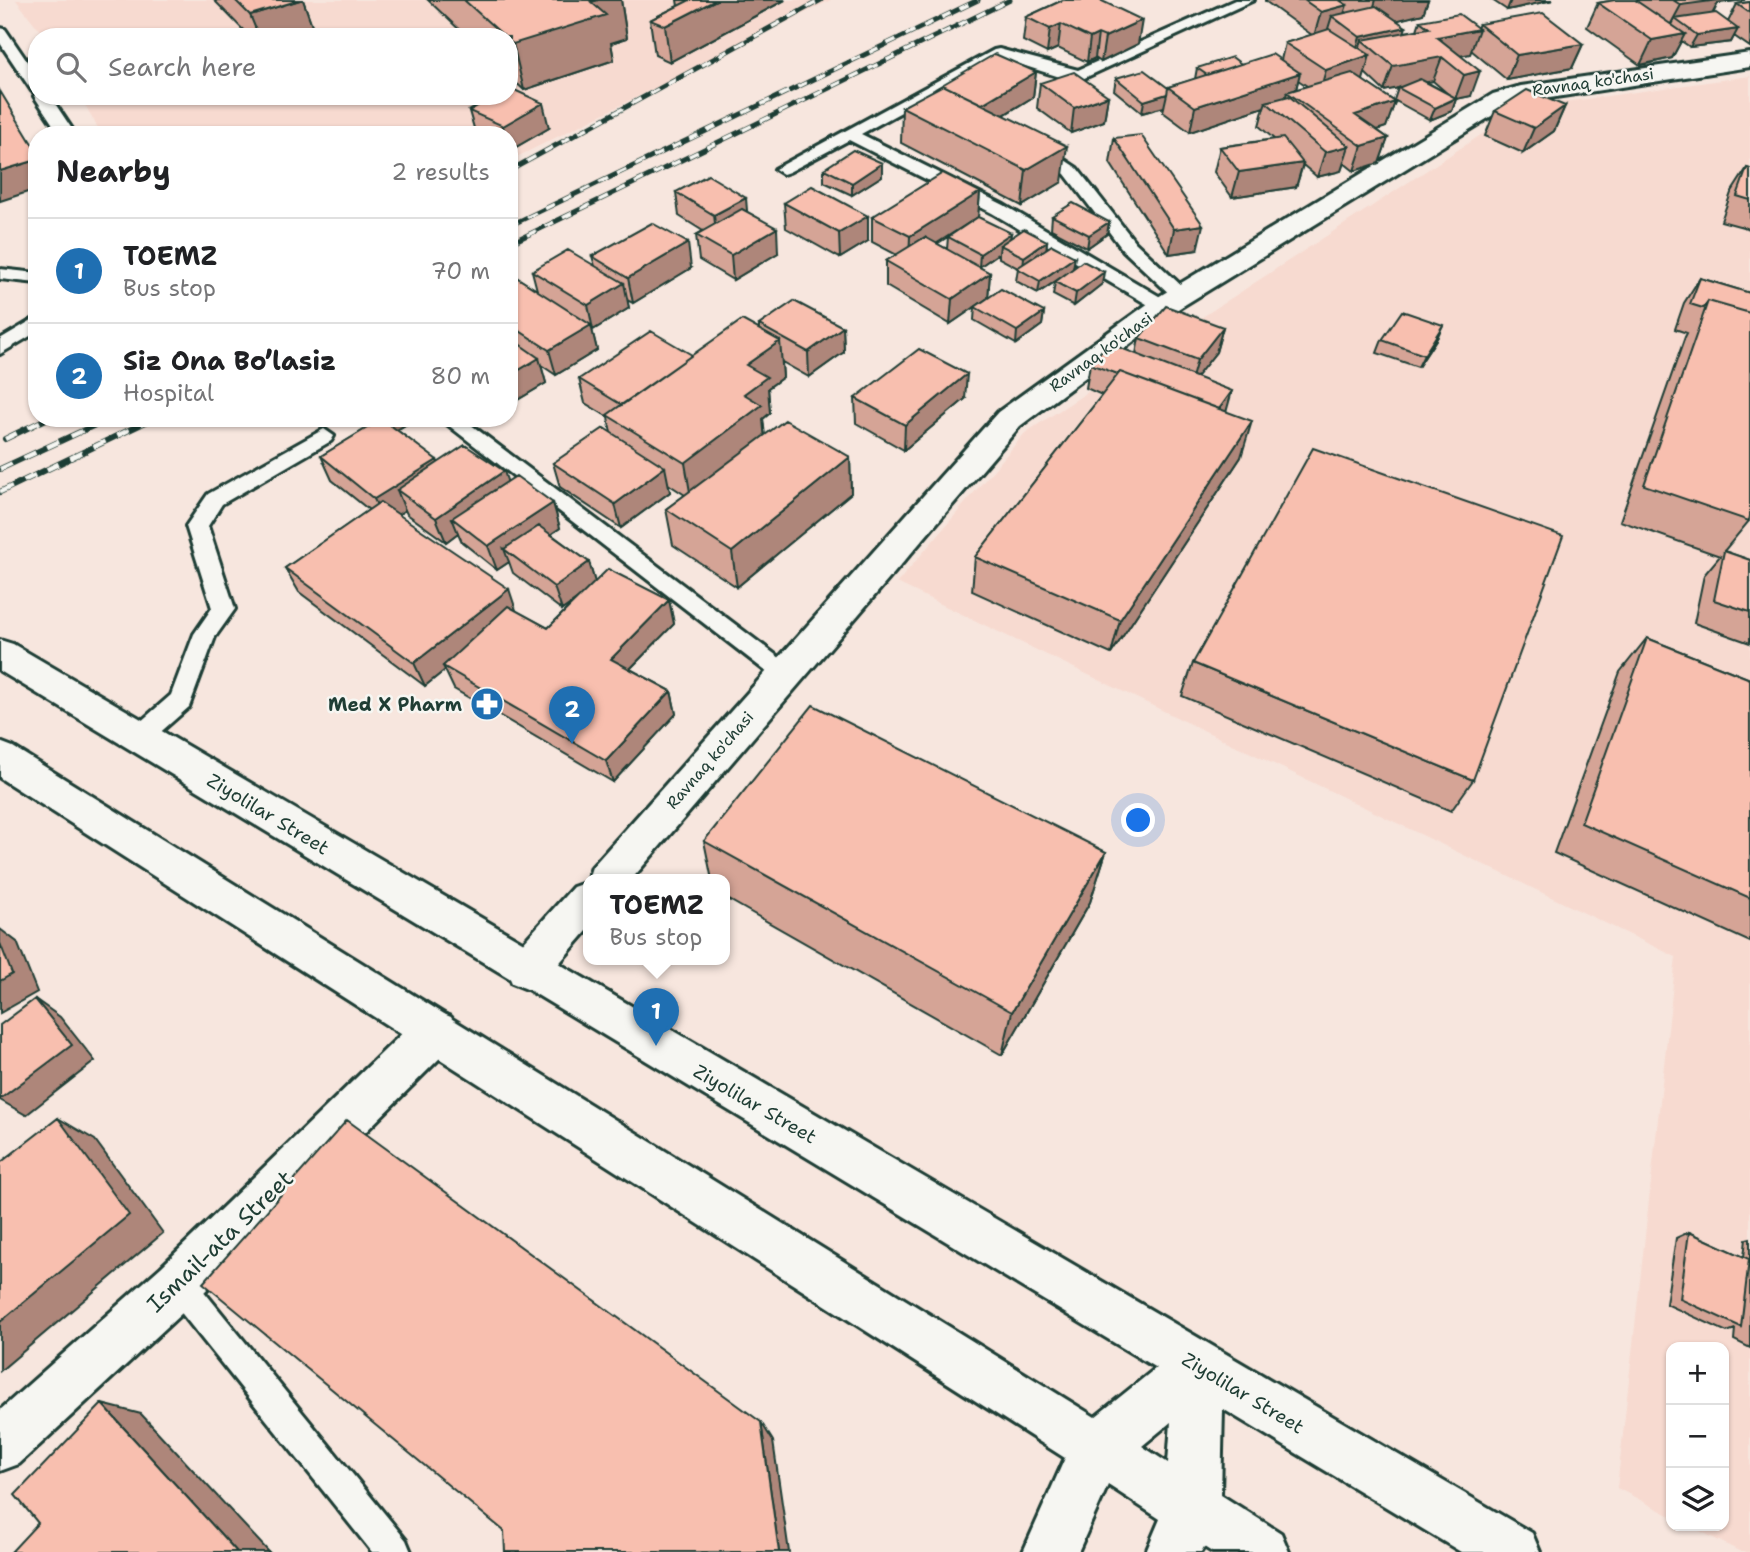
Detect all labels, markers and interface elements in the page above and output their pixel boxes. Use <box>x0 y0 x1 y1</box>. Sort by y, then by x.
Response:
search box <box>28 28 518 105</box>
icon: search <box>52 48 90 86</box>
text: Search here <box>108 49 257 84</box>
street label: Ravnaq ko'chasi <box>1531 63 1655 101</box>
text: Nearby <box>56 151 171 192</box>
text: 2 results <box>391 157 490 187</box>
text: TOEMZ <box>123 238 217 273</box>
text: 1 <box>74 256 84 286</box>
text: 70 m <box>431 256 490 286</box>
text: Bus stop <box>123 273 216 303</box>
street label: Ravnaq ko'chasi <box>1045 307 1157 397</box>
text: Siz Ona Bo’lasiz <box>123 343 336 378</box>
text: 2 <box>71 361 87 391</box>
text: 80 m <box>431 361 490 391</box>
text: Hospital <box>123 378 214 408</box>
pharmacy icon: Med X Pharm <box>468 685 506 723</box>
pin: 2 <box>549 686 595 744</box>
place label: Med X Pharm <box>328 692 462 717</box>
street label: Ravnaq ko'chasi <box>662 707 758 813</box>
street label: Ziyolilar Street <box>202 768 334 860</box>
your location <box>1121 803 1155 837</box>
popup <box>583 874 730 965</box>
text: TOEMZ <box>609 887 704 922</box>
text: Bus stop <box>609 922 702 952</box>
pin: 1 <box>633 988 679 1046</box>
street label: Ziyolilar Street <box>689 1059 821 1149</box>
street label: Ismail-ata Street <box>140 1163 300 1319</box>
map controls <box>1666 1342 1729 1531</box>
button: + <box>1666 1342 1729 1405</box>
street label: Ziyolilar Street <box>1177 1347 1309 1439</box>
button: − <box>1666 1405 1729 1468</box>
button: layers <box>1666 1468 1729 1531</box>

